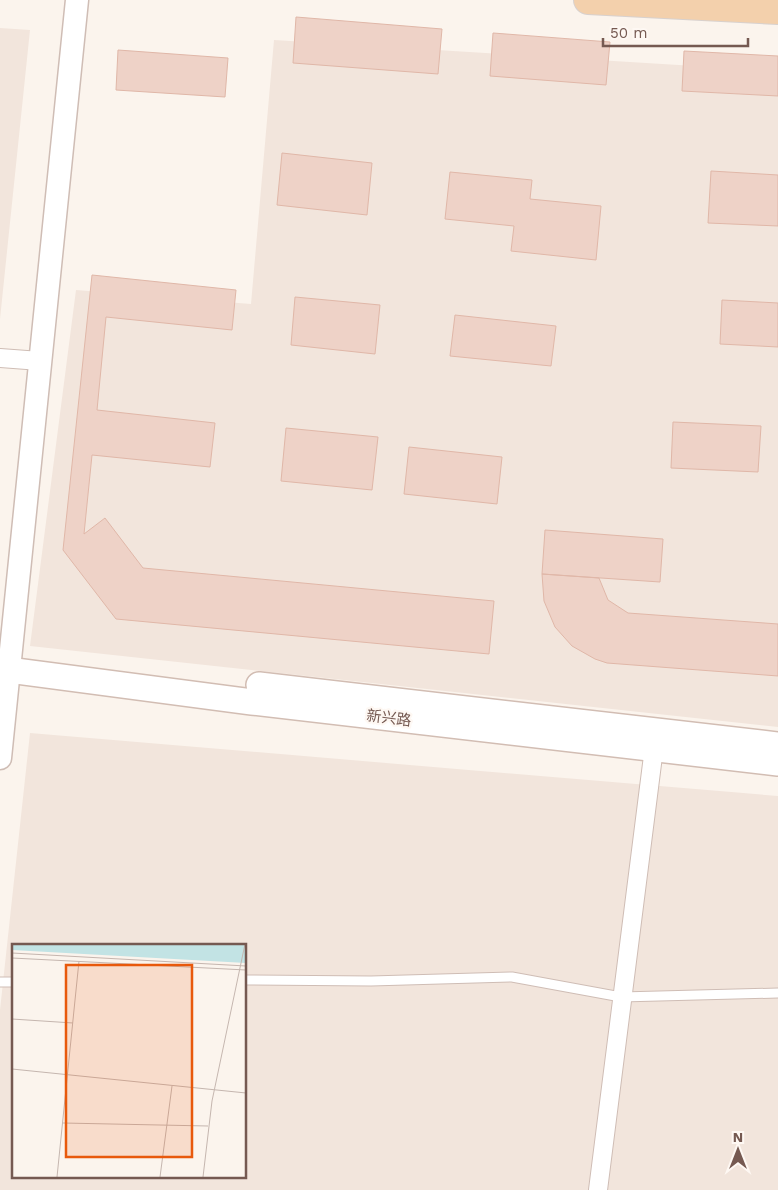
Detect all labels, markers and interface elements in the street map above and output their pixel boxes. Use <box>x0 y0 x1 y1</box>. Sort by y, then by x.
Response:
scale bar <box>603 15 748 47</box>
text: 50 m <box>610 24 647 42</box>
street label: 新兴路 <box>366 706 412 730</box>
inset map <box>12 944 246 1178</box>
north arrow <box>713 1125 763 1175</box>
text: N <box>733 1129 743 1145</box>

